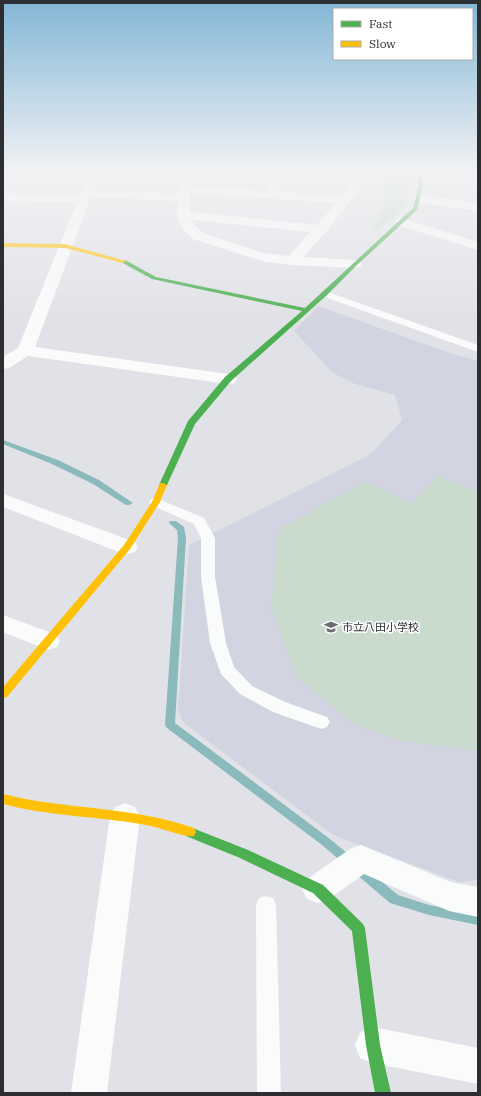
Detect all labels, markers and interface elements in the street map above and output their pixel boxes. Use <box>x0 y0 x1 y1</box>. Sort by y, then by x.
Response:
legend <box>333 8 473 60</box>
text: Fast <box>369 16 393 31</box>
text: Slow <box>369 36 396 51</box>
school or university icon: 市立八田小学校 <box>323 619 339 635</box>
place label: 市立八田小学校 <box>342 620 419 634</box>

